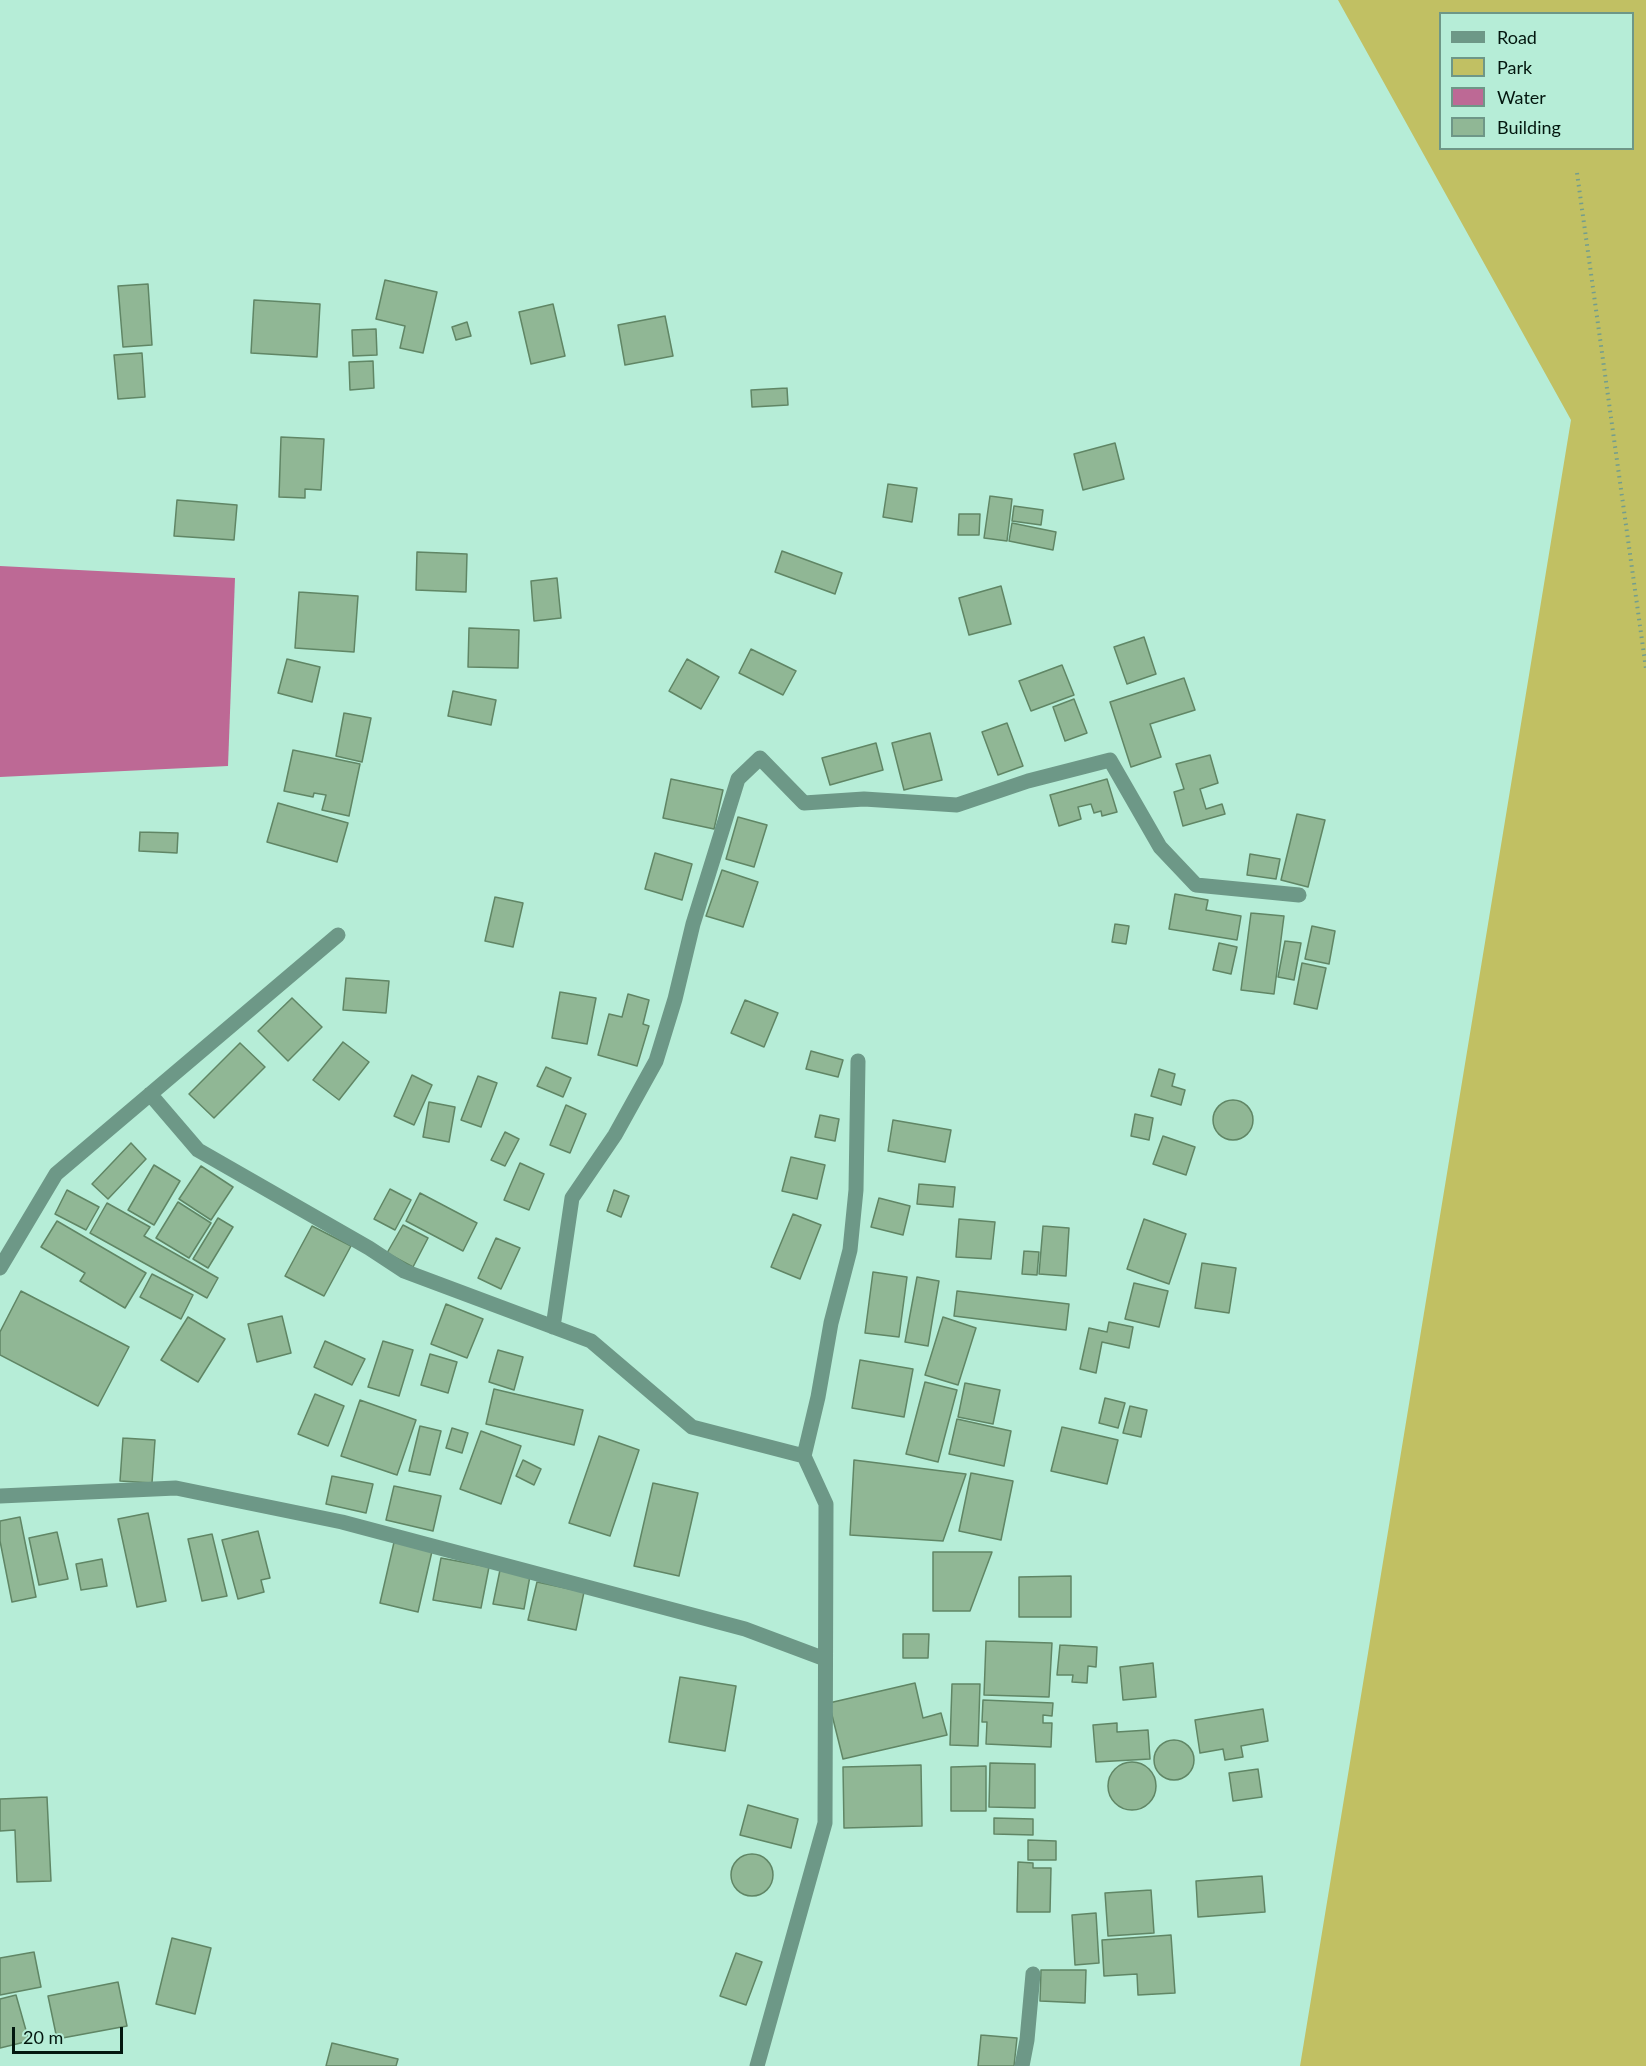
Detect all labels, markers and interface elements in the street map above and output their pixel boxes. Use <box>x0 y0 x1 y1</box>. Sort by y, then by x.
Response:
legend <box>1439 12 1634 150</box>
text: Road <box>1497 26 1537 48</box>
text: Park <box>1497 56 1532 78</box>
text: Water <box>1497 86 1546 108</box>
text: Building <box>1497 116 1561 138</box>
scale bar <box>15 2015 126 2053</box>
text: 20 m <box>23 2026 63 2048</box>

